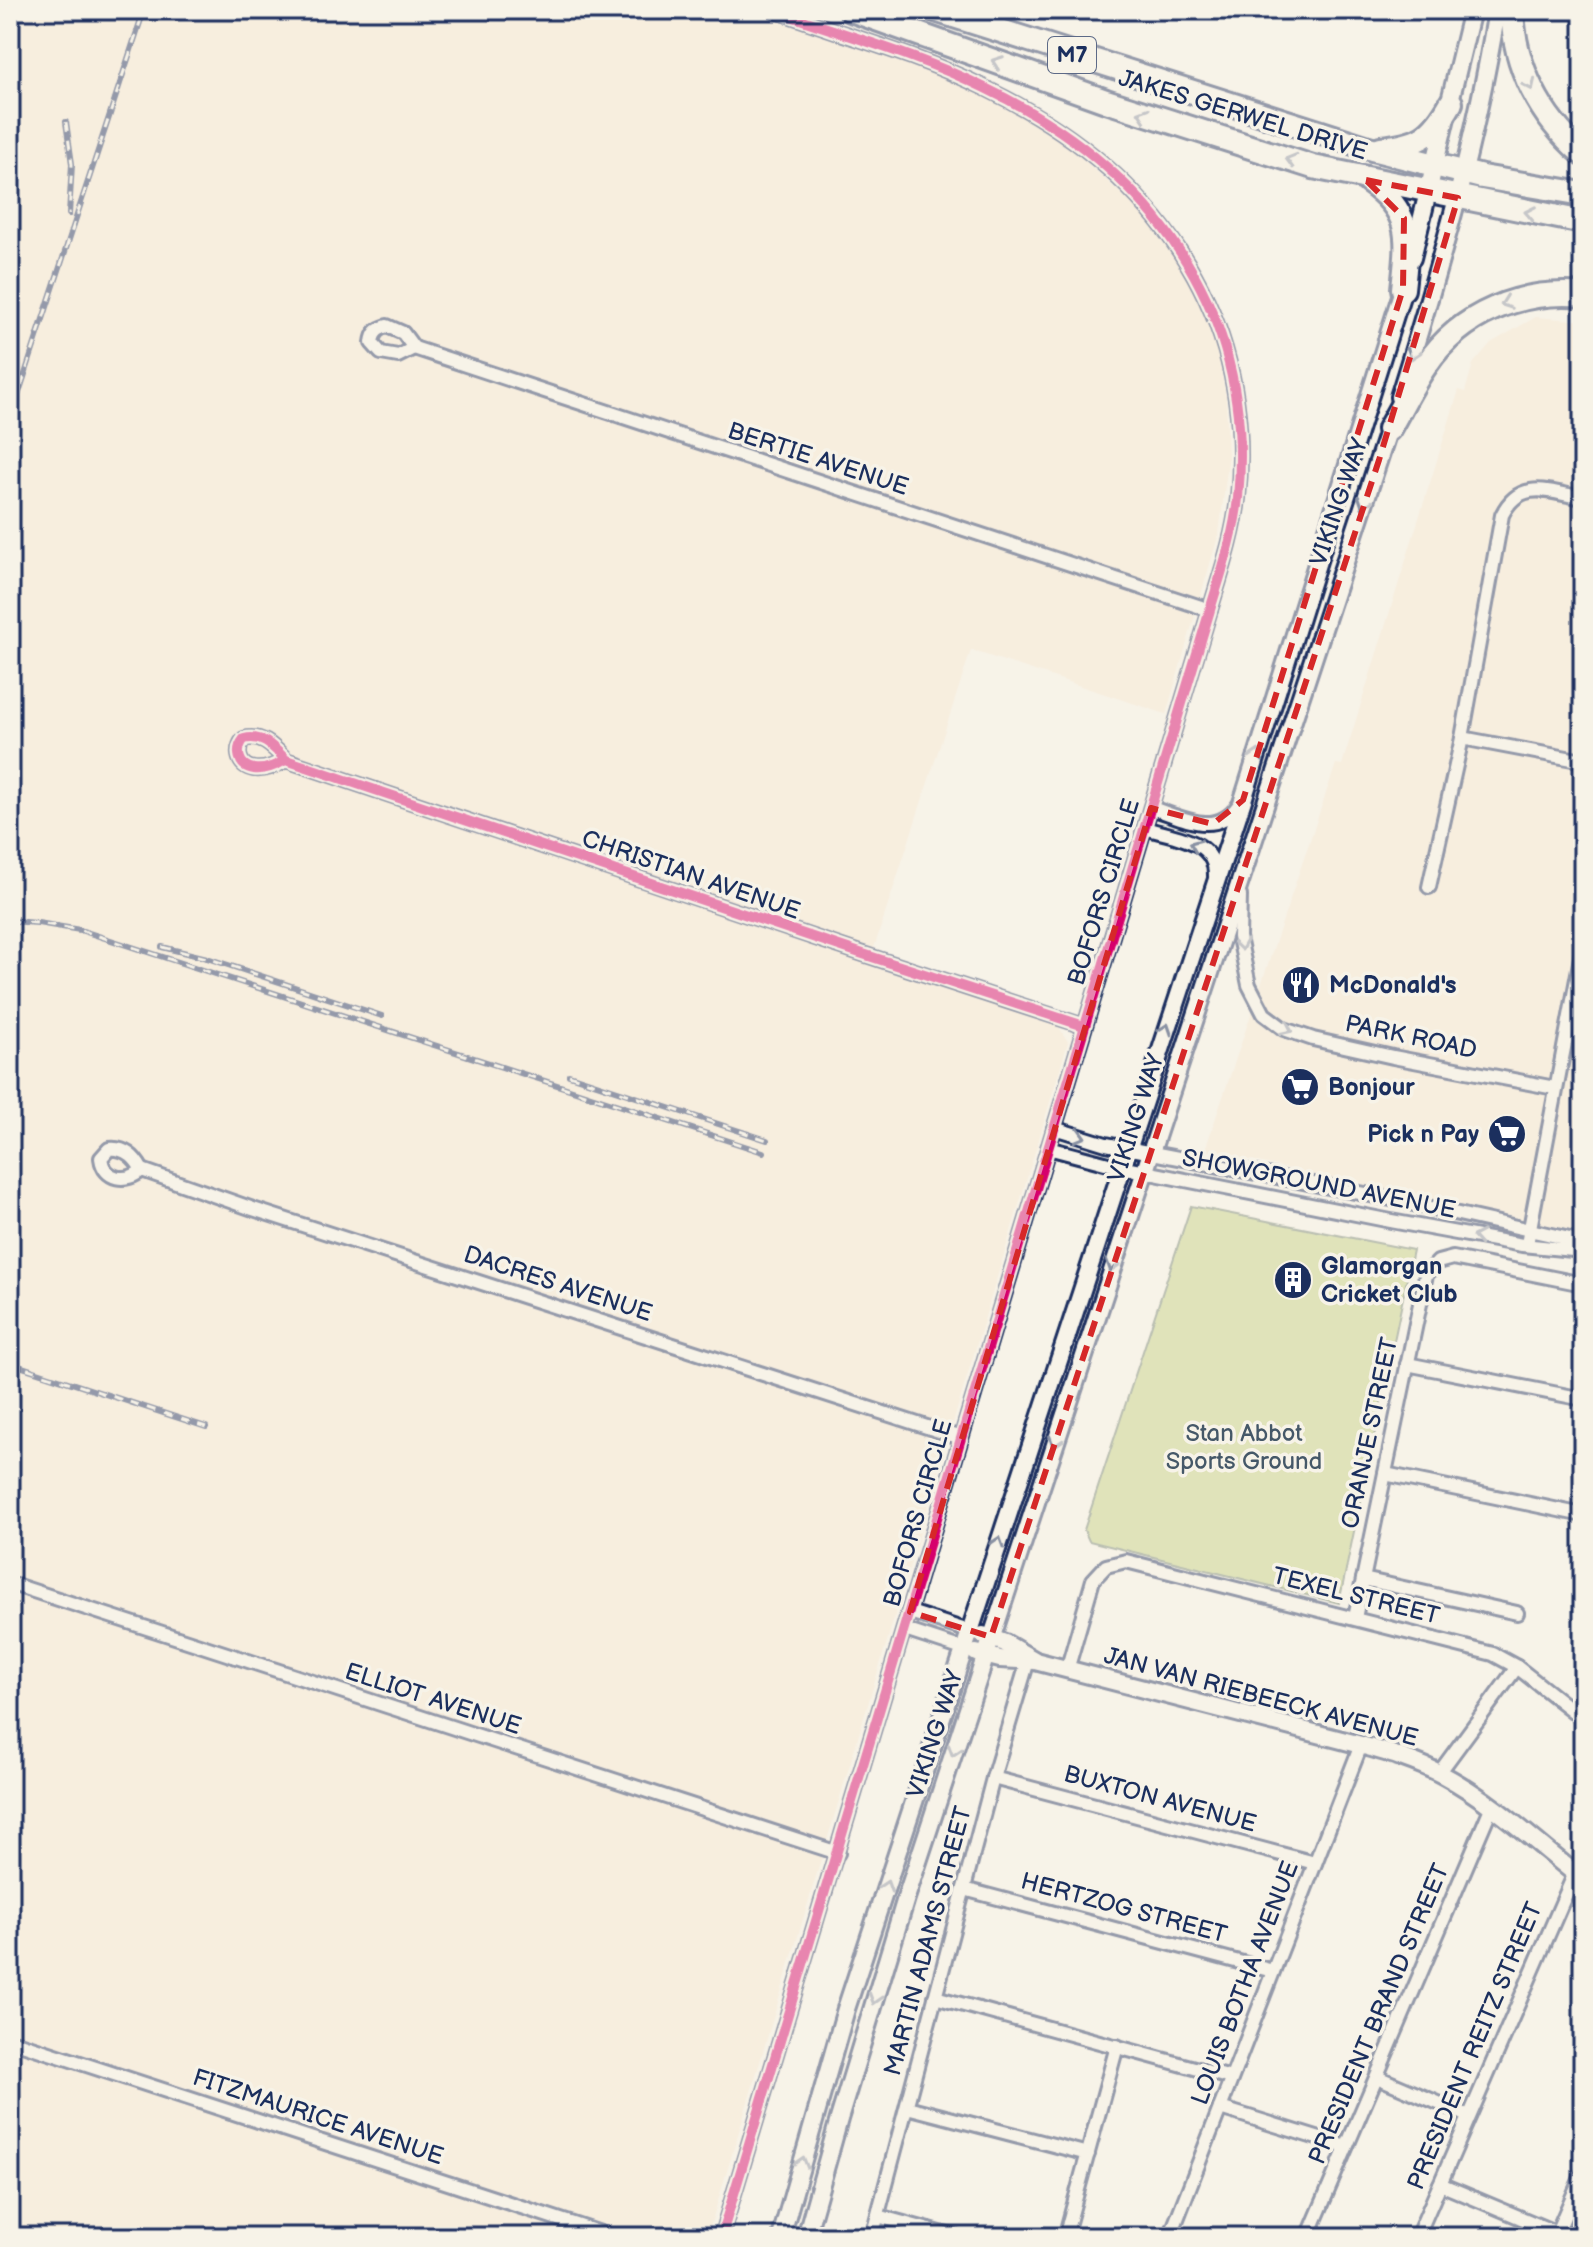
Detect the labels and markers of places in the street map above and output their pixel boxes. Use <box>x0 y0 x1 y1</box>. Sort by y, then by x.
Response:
restaurant icon: McDonald's <box>1280 964 1322 1006</box>
place label: McDonald's <box>1329 971 1457 1000</box>
supermarket icon: Bonjour <box>1279 1066 1321 1108</box>
place label: Bonjour <box>1328 1073 1415 1102</box>
supermarket icon: Pick n Pay <box>1486 1113 1528 1155</box>
place label: Pick n Pay <box>1367 1120 1479 1149</box>
place label: Glamorgan Cricket Club <box>1321 1252 1458 1309</box>
building icon: Glamorgan Cricket Club <box>1272 1259 1314 1301</box>

